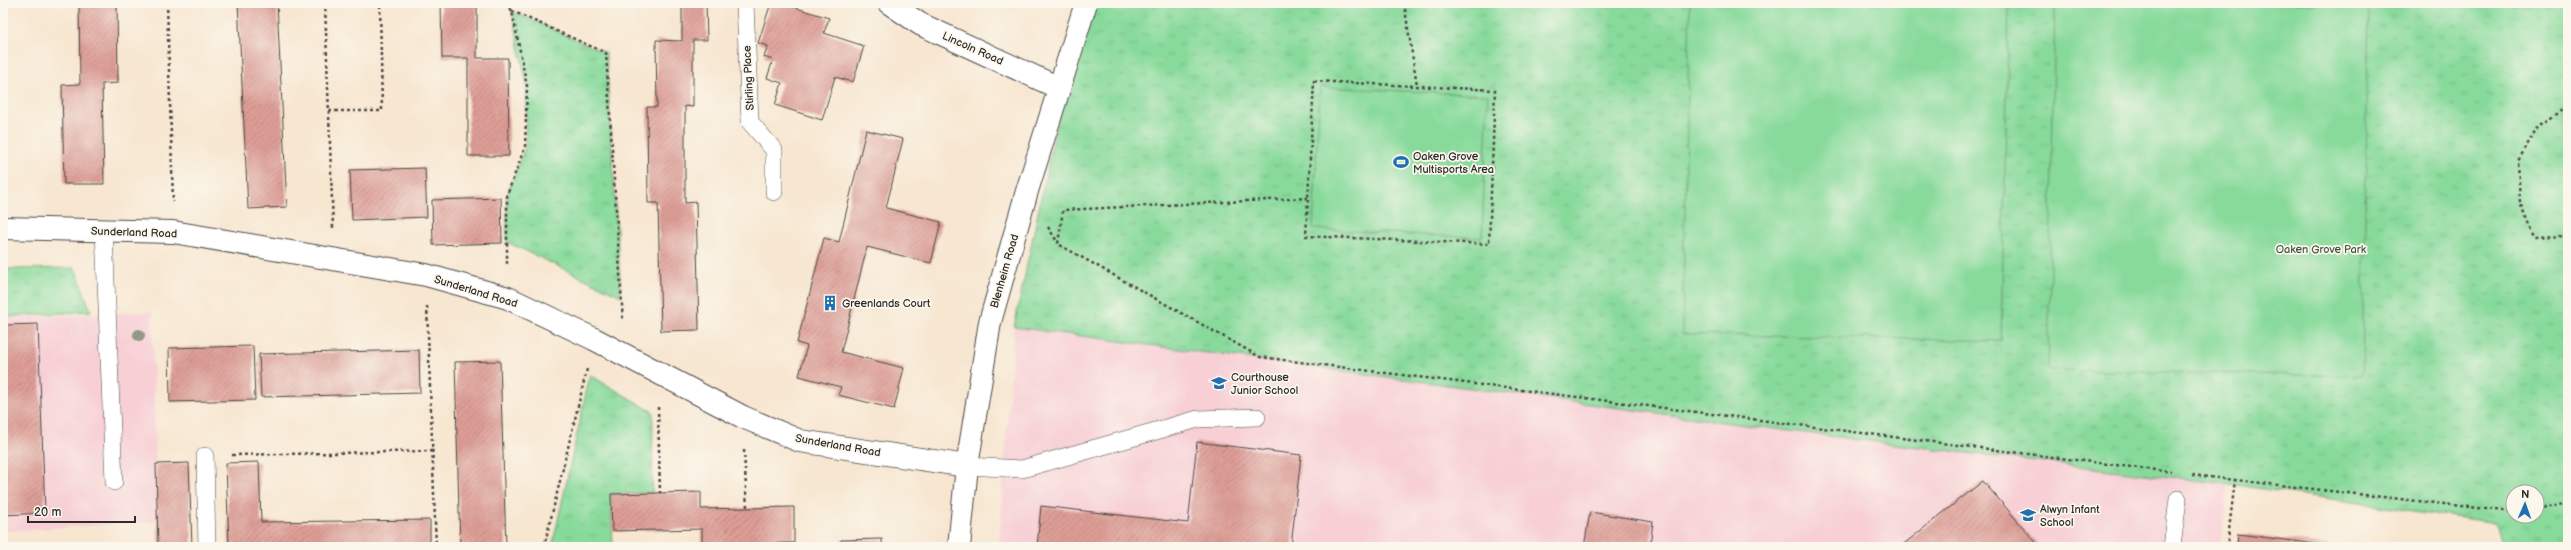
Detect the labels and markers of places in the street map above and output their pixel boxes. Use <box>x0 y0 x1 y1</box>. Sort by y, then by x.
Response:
place label: Oaken Grove Multisports Area <box>1413 150 1494 176</box>
sports icon: Oaken Grove Multisports Area <box>1392 153 1410 171</box>
building icon: Greenlands Court <box>821 294 839 312</box>
place label: Greenlands Court <box>842 297 931 310</box>
place label: Courthouse Junior School <box>1231 371 1298 397</box>
school or university icon: Courthouse Junior School <box>1210 374 1228 392</box>
place label: Alwyn Infant School <box>2040 503 2100 529</box>
school or university icon: Alwyn Infant School <box>2019 506 2037 524</box>

